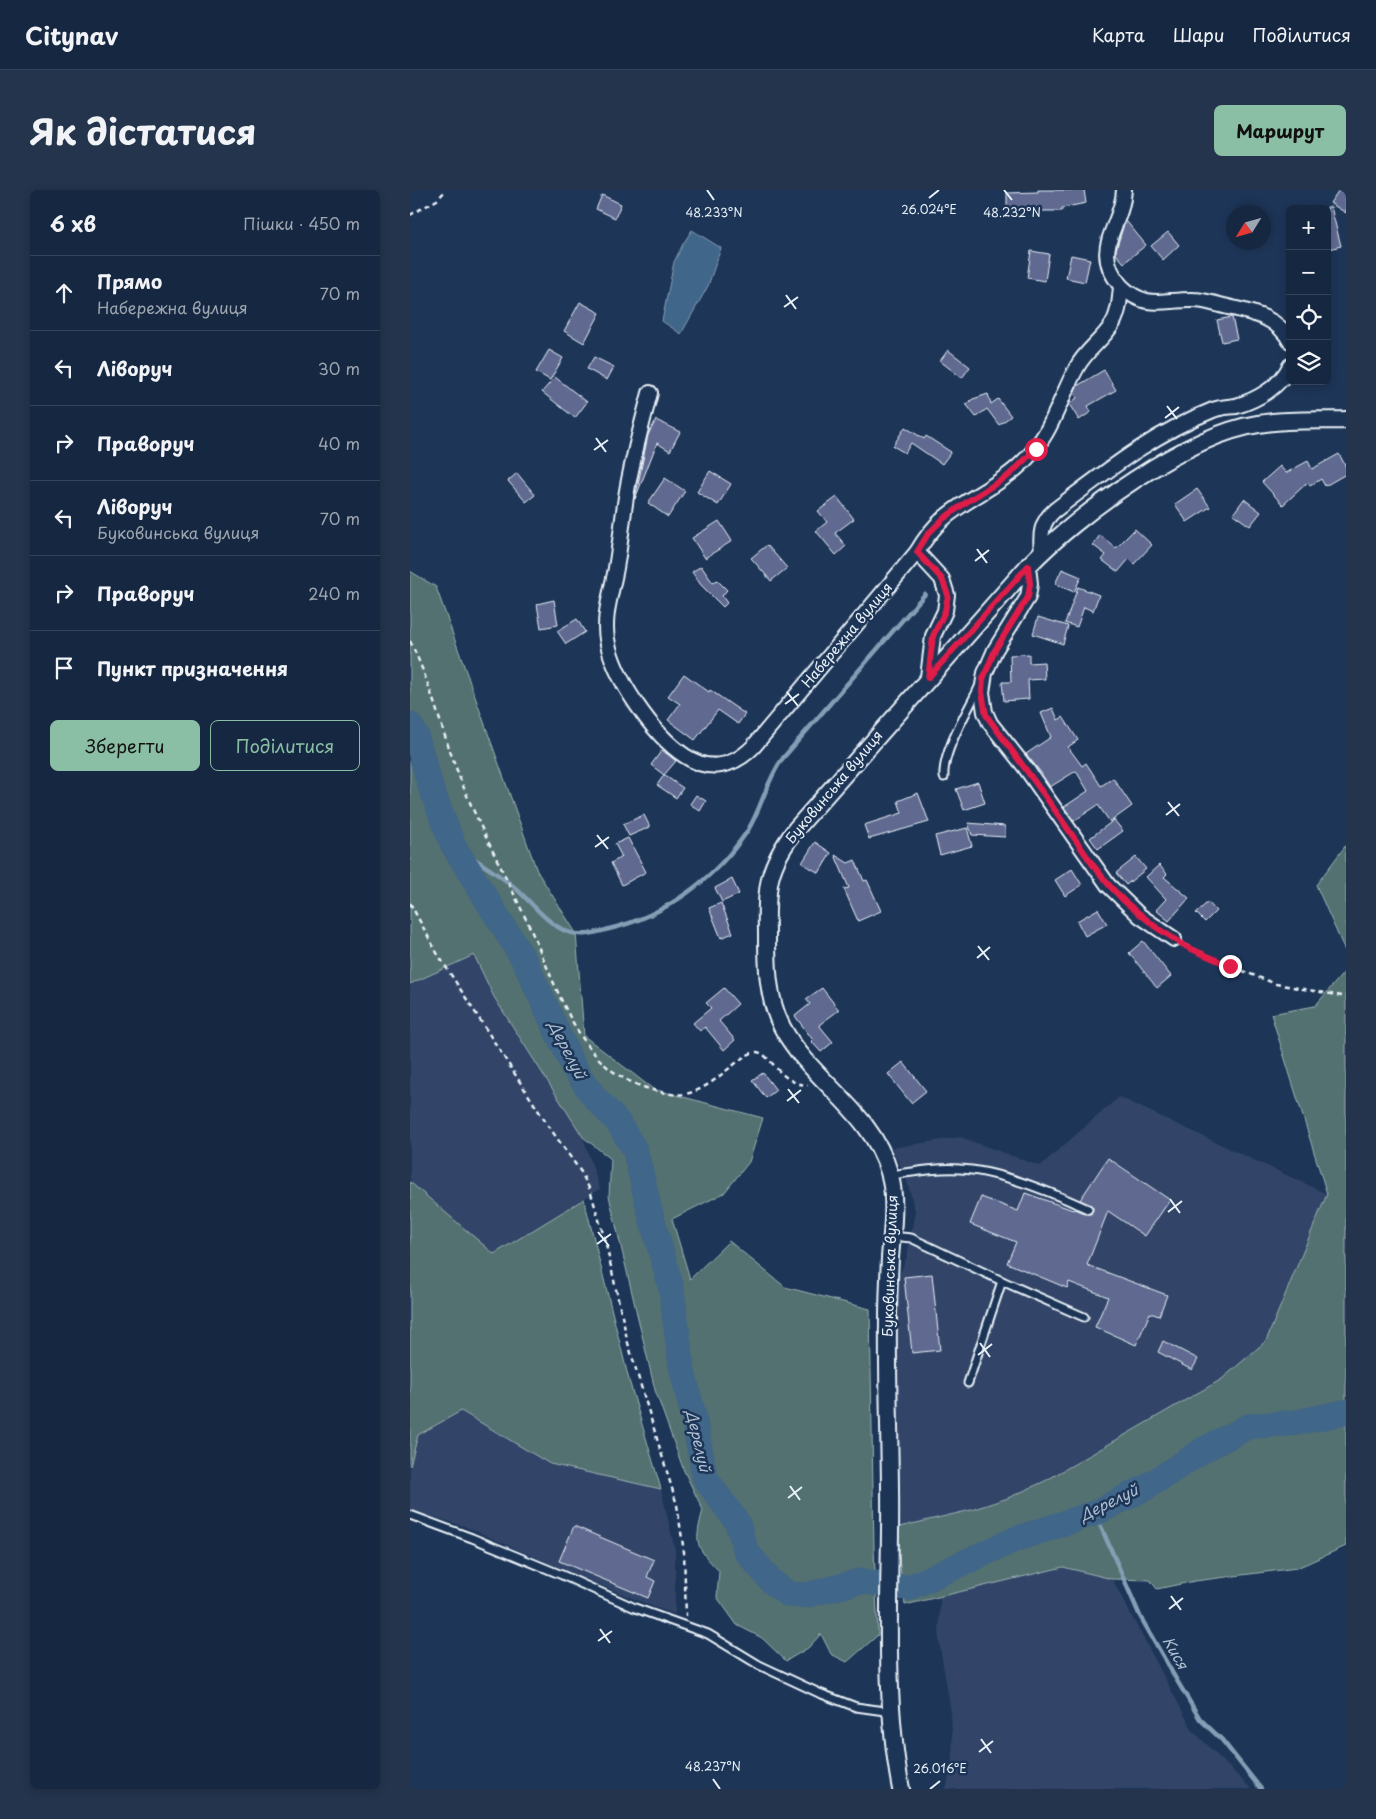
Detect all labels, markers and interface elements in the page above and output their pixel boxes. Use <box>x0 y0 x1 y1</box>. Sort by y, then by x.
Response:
text: Citynav <box>25 17 118 53</box>
text: Карта <box>1092 21 1145 48</box>
text: Шари <box>1173 21 1225 48</box>
text: Поділитися <box>1253 21 1351 48</box>
text: Як дістатися <box>30 104 256 157</box>
button: Маршрут <box>1214 105 1346 156</box>
text: 26.024°E <box>901 200 957 218</box>
text: 48.233°N <box>685 203 743 221</box>
text: 48.232°N <box>983 203 1041 221</box>
north arrow <box>1226 205 1271 250</box>
map controls <box>1286 205 1331 385</box>
button: + <box>1286 205 1331 250</box>
text: 6 хв <box>50 207 96 239</box>
text: Пішки · 450 m <box>243 211 360 235</box>
button: − <box>1286 250 1331 295</box>
text: Прямо <box>97 267 162 295</box>
icon: ahead <box>50 279 78 307</box>
text: 70 m <box>320 281 360 305</box>
text: Набережна вулиця <box>97 295 248 319</box>
button: locate <box>1286 295 1331 340</box>
button: layers <box>1286 340 1331 385</box>
icon: left <box>50 354 78 382</box>
text: Ліворуч <box>97 354 173 382</box>
text: 30 m <box>318 356 360 380</box>
icon: right <box>50 429 78 457</box>
text: Праворуч <box>97 429 194 457</box>
text: 40 m <box>318 431 360 455</box>
route start <box>1025 438 1048 461</box>
text: Ліворуч <box>97 492 173 520</box>
icon: left <box>50 504 78 532</box>
text: 70 m <box>320 506 360 530</box>
text: Буковинська вулиця <box>97 520 259 544</box>
street label: Набережна вулиця <box>796 577 897 692</box>
icon: right <box>50 579 78 607</box>
text: Праворуч <box>97 579 194 607</box>
text: 240 m <box>308 581 360 605</box>
icon: arrive <box>50 654 78 682</box>
text: Пункт призначення <box>97 654 288 682</box>
button: Зберегти <box>50 720 200 771</box>
button: Поділитися <box>210 720 360 771</box>
street label: Буковинська вулиця <box>780 726 887 848</box>
route end <box>1219 955 1242 978</box>
water label: Дерелуй <box>543 1015 594 1084</box>
street label: Буковинська вулиця <box>877 1195 902 1337</box>
water label: Дерелуй <box>681 1406 718 1476</box>
water label: Дерелуй <box>1073 1477 1143 1527</box>
water label: Кися <box>1158 1631 1195 1674</box>
text: 48.237°N <box>685 1757 741 1775</box>
text: 26.016°E <box>913 1759 967 1777</box>

